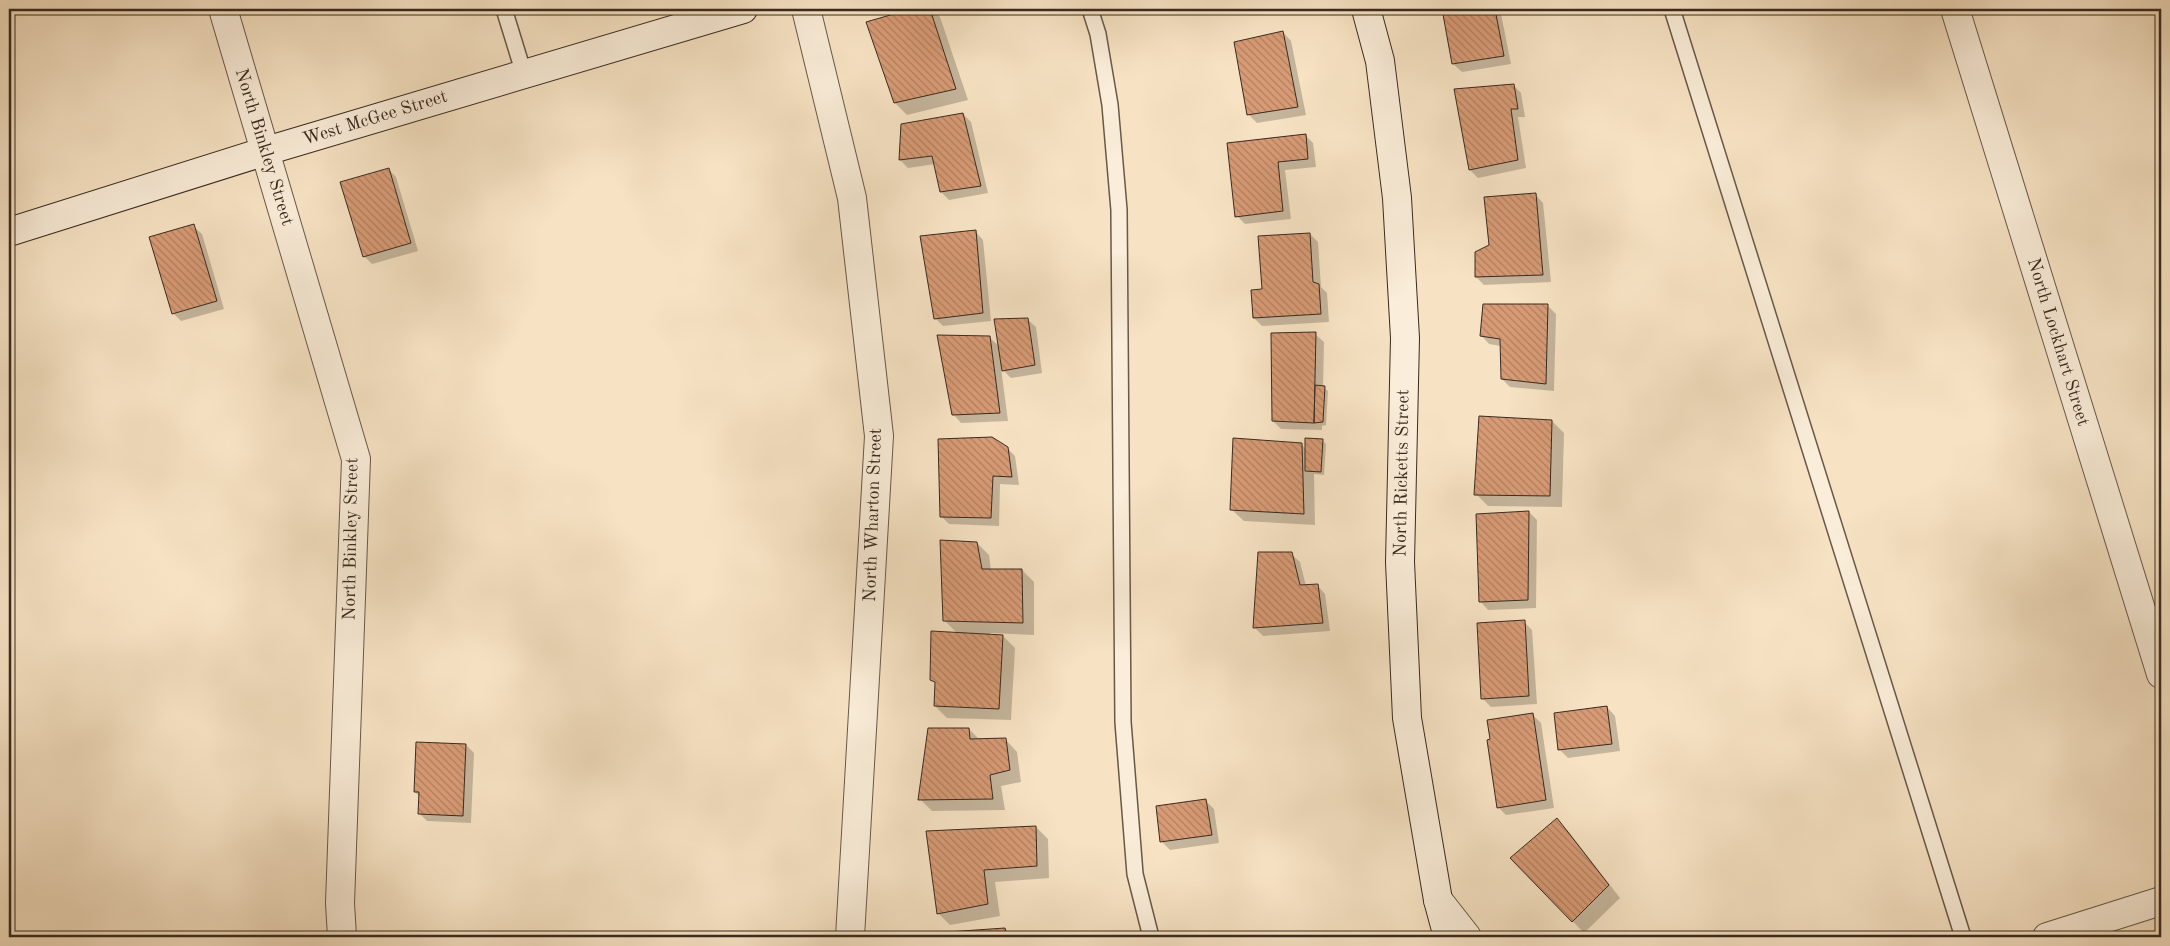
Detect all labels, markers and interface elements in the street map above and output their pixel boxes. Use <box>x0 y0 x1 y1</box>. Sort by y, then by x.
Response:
street label: North Binkley Street <box>232 66 296 228</box>
street label: West McGee Street <box>301 87 449 149</box>
street label: North Lockhart Street <box>2024 256 2092 428</box>
street label: North Ricketts Street <box>1392 389 1412 557</box>
street label: North Wharton Street <box>861 428 885 602</box>
street label: North Binkley Street <box>341 457 361 621</box>

